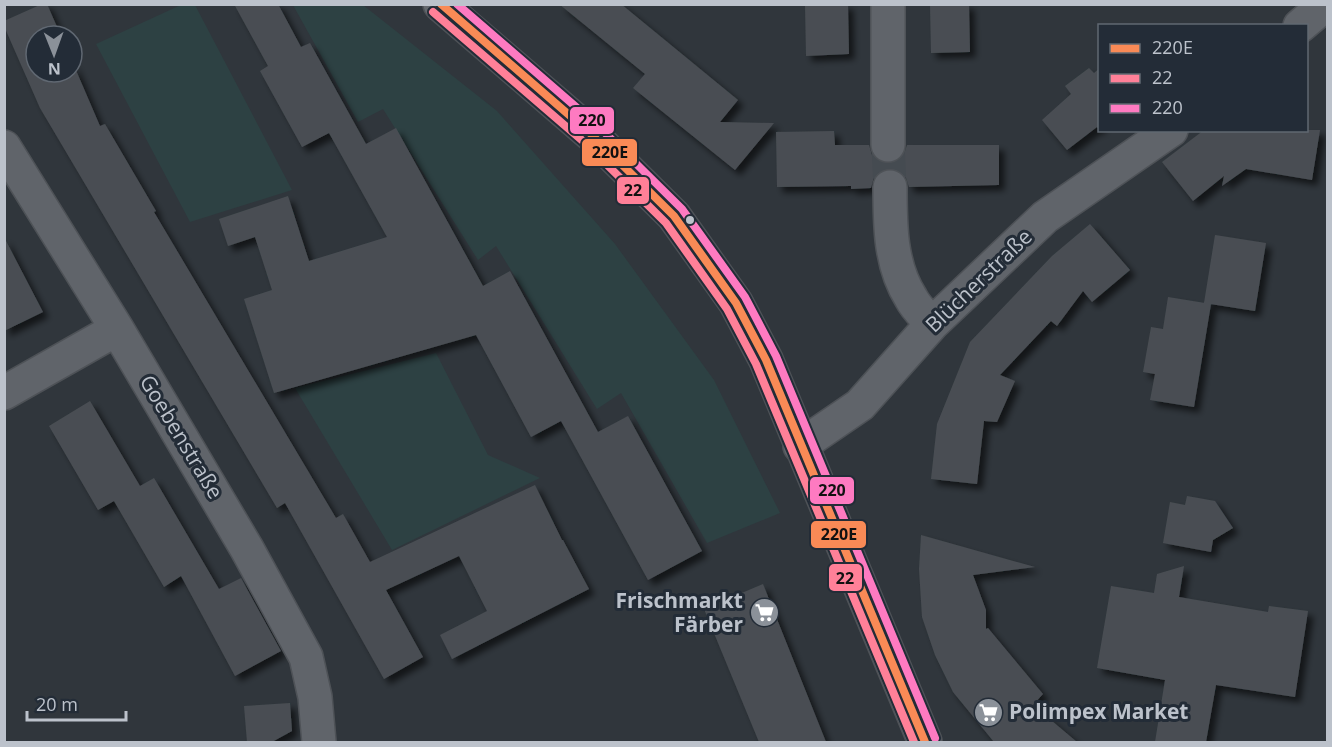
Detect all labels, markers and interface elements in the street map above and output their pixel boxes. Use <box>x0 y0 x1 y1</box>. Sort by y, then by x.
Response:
north arrow <box>24 24 84 84</box>
legend <box>1098 24 1308 132</box>
text: 220E <box>1152 35 1193 59</box>
text: N <box>48 58 61 80</box>
text: 22 <box>1152 65 1173 89</box>
text: 220 <box>1152 95 1183 119</box>
line badge: 220 <box>569 106 615 135</box>
text: 220 <box>578 109 606 131</box>
line badge: 220E <box>581 138 638 167</box>
text: 220E <box>592 141 628 163</box>
line badge: 22 <box>616 176 650 205</box>
text: 22 <box>624 179 642 201</box>
unlabelled marker <box>684 214 696 226</box>
street label: Blücherstraße <box>919 222 1038 338</box>
street label: Goebenstraße <box>134 369 230 504</box>
line badge: 220 <box>809 476 855 505</box>
text: 220 <box>818 479 846 501</box>
line badge: 220E <box>810 520 867 549</box>
text: 220E <box>821 523 857 545</box>
line badge: 22 <box>828 563 863 592</box>
text: 22 <box>836 567 854 589</box>
place label: Frischmarkt Färber <box>616 586 743 638</box>
supermarket icon: Frischmarkt Färber <box>748 597 780 629</box>
scale bar <box>27 684 126 722</box>
text: 20 m <box>36 692 78 716</box>
supermarket icon: Polimpex Market <box>972 696 1004 728</box>
place label: Polimpex Market <box>1009 697 1188 725</box>

